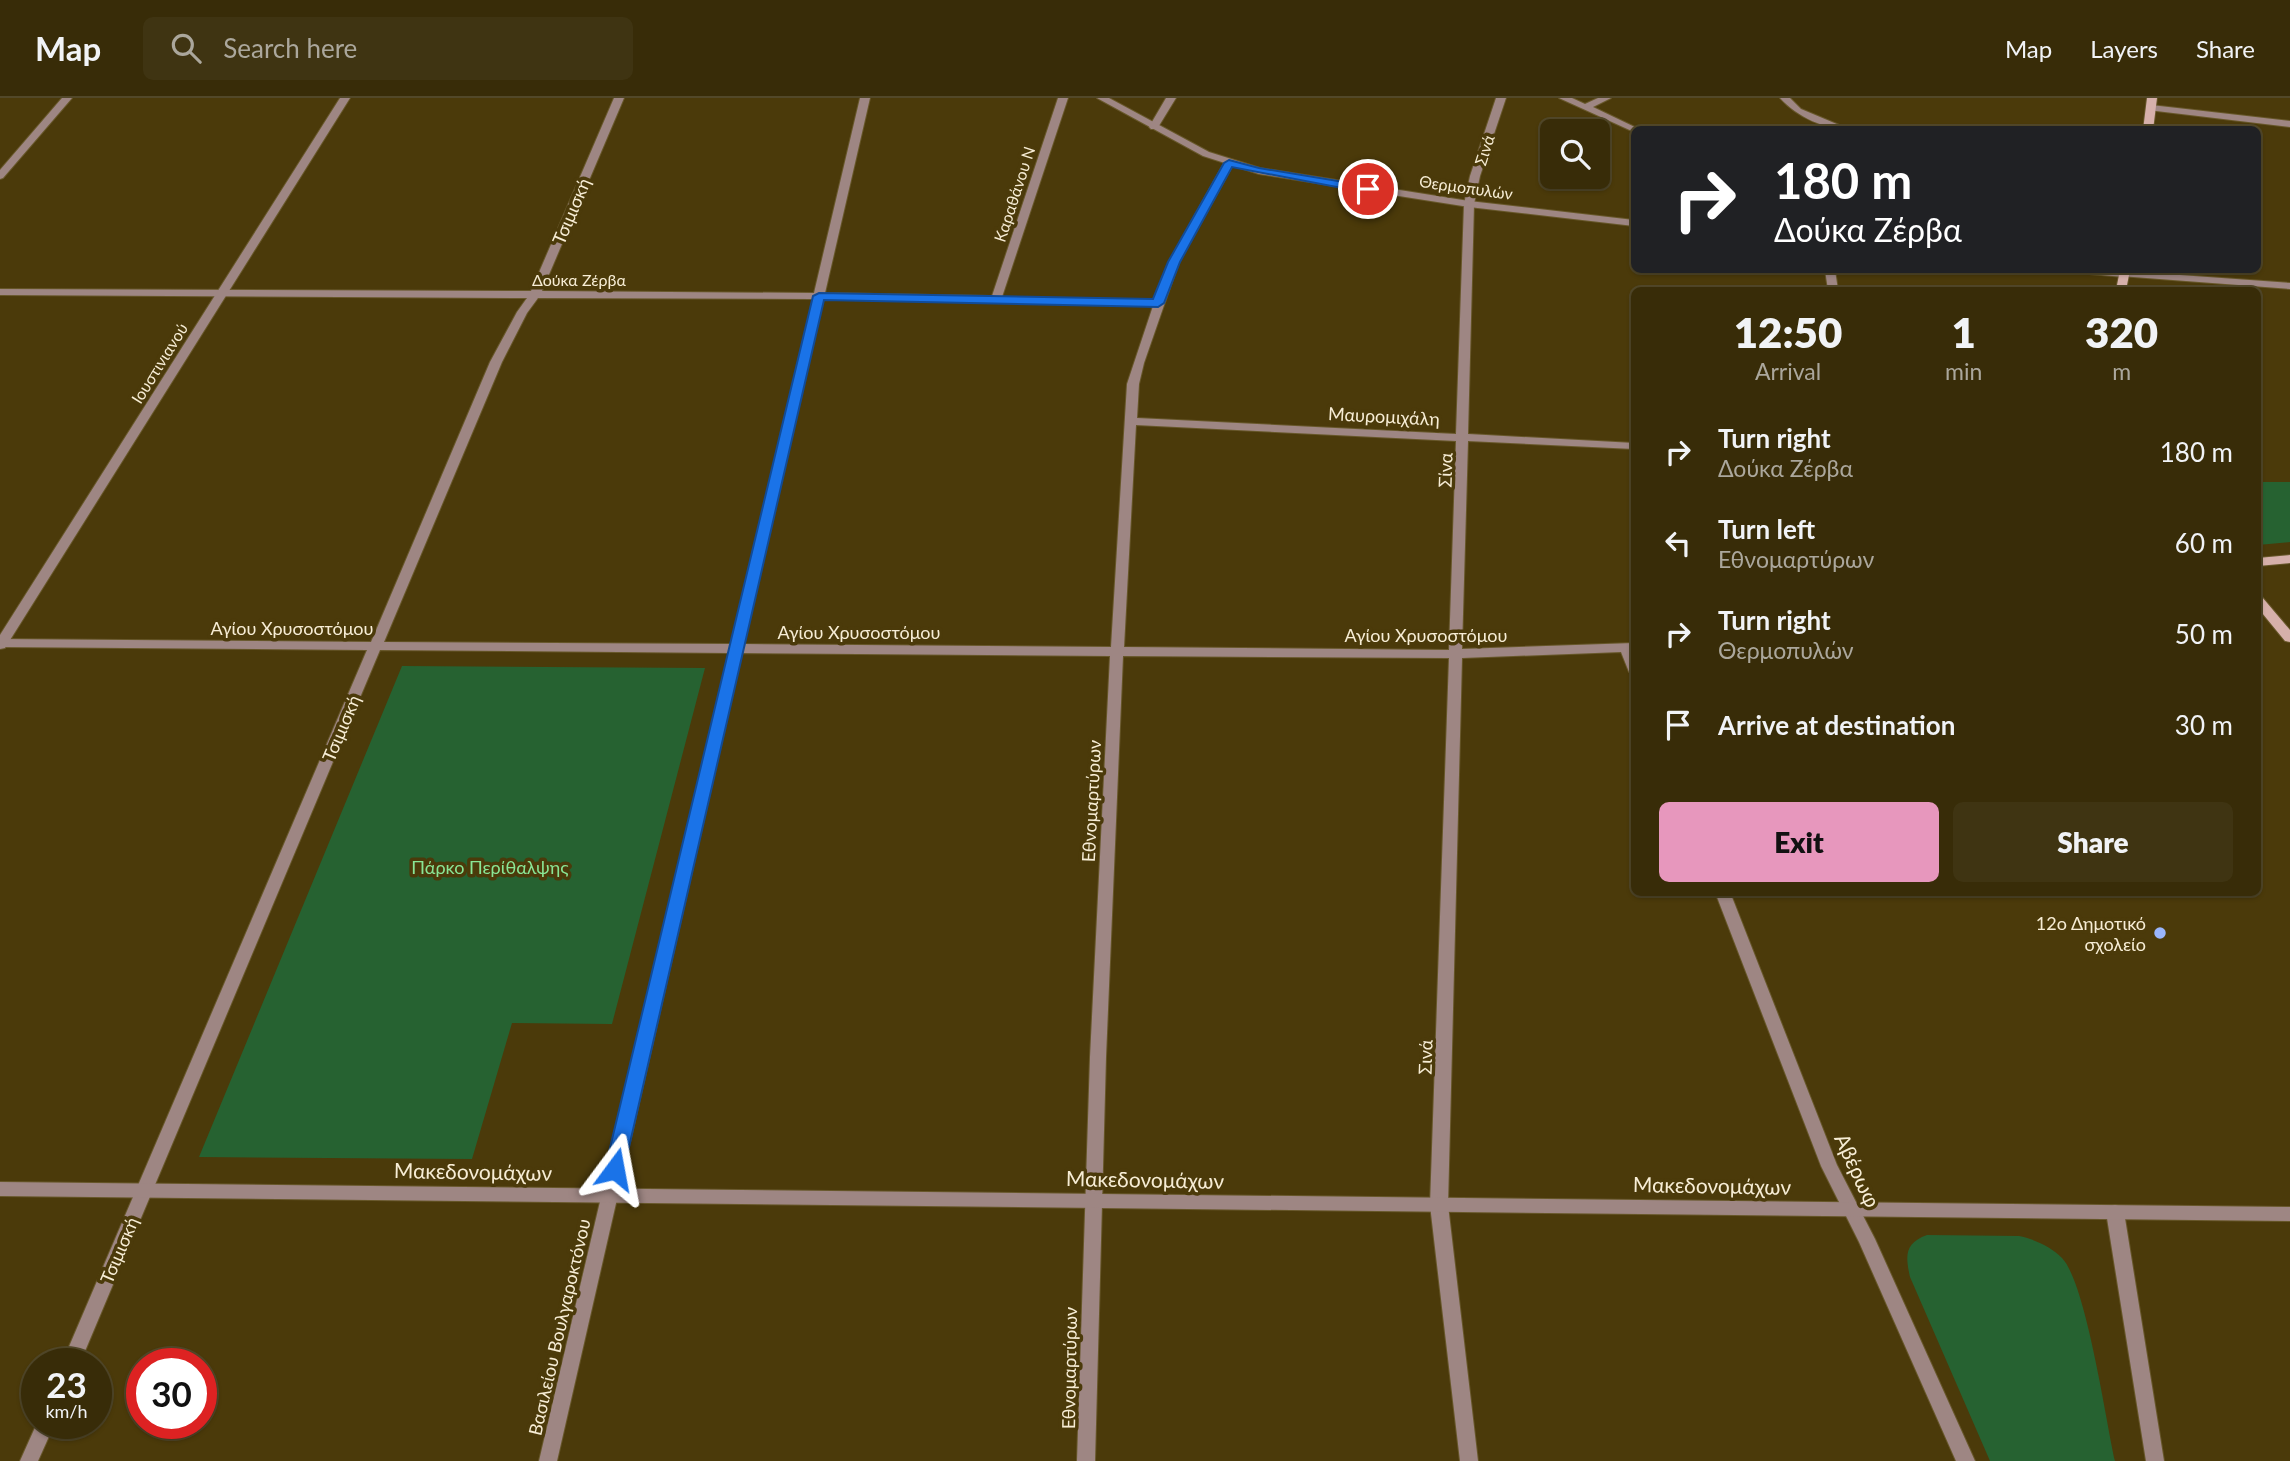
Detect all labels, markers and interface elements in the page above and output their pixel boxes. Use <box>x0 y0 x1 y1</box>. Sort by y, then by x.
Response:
search box <box>143 17 633 80</box>
text: Map <box>35 28 101 68</box>
icon: search <box>167 29 205 67</box>
text: Search here <box>223 32 357 64</box>
text: Map <box>2005 34 2052 63</box>
text: Layers <box>2090 34 2158 63</box>
text: Share <box>2196 34 2255 63</box>
map controls <box>1540 119 1610 189</box>
button: search <box>1540 119 1610 189</box>
street label: Σινά <box>1470 132 1498 168</box>
street label: Καραθάνου Ν <box>990 144 1038 244</box>
text: 180 m <box>1774 151 1912 209</box>
icon: right <box>1659 154 1750 245</box>
pin <box>1338 159 1398 219</box>
icon: arrive <box>1349 170 1387 208</box>
street label: Θερμοπυλών <box>1418 171 1514 203</box>
street label: Τσιμισκή <box>547 175 595 247</box>
text: Δούκα Ζέρβα <box>1774 210 1962 249</box>
street label: Δούκα Ζέρβα <box>532 270 627 289</box>
text: 12:50 <box>1734 307 1842 357</box>
text: 1 <box>1952 307 1976 357</box>
text: 320 <box>2085 307 2158 357</box>
street label: Ιουστινιανού <box>127 319 191 407</box>
text: Arrival <box>1755 357 1821 385</box>
text: min <box>1945 357 1982 385</box>
text: m <box>2112 357 2131 385</box>
street label: Μαυρομιχάλη <box>1328 402 1440 430</box>
text: Turn right <box>1718 422 1831 454</box>
icon: right <box>1659 433 1697 471</box>
text: 180 m <box>2160 436 2233 468</box>
street label: Σίνα <box>1433 452 1457 488</box>
text: Δούκα Ζέρβα <box>1718 454 1853 482</box>
text: Turn left <box>1718 513 1815 545</box>
icon: left <box>1659 524 1697 562</box>
text: 60 m <box>2175 527 2233 559</box>
text: Εθνομαρτύρων <box>1718 545 1874 573</box>
text: Turn right <box>1718 604 1831 636</box>
icon: right <box>1659 615 1697 653</box>
street label: Αγίου Χρυσοστόμου <box>211 617 373 639</box>
text: 50 m <box>2175 618 2233 650</box>
street label: Αγίου Χρυσοστόμου <box>778 621 940 643</box>
street label: Αγίου Χρυσοστόμου <box>1345 624 1507 646</box>
text: Θερμοπυλών <box>1718 636 1854 664</box>
street label: Τσιμισκή <box>317 692 365 764</box>
icon: arrive <box>1659 706 1697 744</box>
text: Arrive at destination <box>1718 709 1955 741</box>
text: 30 m <box>2175 709 2233 741</box>
street label: Εθνομαρτύρων <box>1077 739 1105 863</box>
button: Exit <box>1659 802 1939 882</box>
button: Share <box>1953 802 2233 882</box>
park label: Πάρκο Περίθαλψης <box>411 856 569 878</box>
place label: 12ο Δημοτικό σχολείο <box>2036 912 2146 955</box>
marker: 12ο Δημοτικό σχολείο <box>2152 925 2168 941</box>
street label: Σινά <box>1413 1039 1437 1075</box>
street label: Αβέρωφ <box>1830 1129 1886 1211</box>
position arrow <box>578 1132 652 1206</box>
street label: Μακεδονομάχων <box>394 1157 553 1185</box>
street label: Μακεδονομάχων <box>1066 1165 1225 1193</box>
street label: Μακεδονομάχων <box>1633 1171 1792 1199</box>
street label: Τσιμισκή <box>95 1214 143 1286</box>
street label: Βασιλείου Βουλγαροκτόνου <box>523 1217 595 1437</box>
street label: Εθνομαρτύρων <box>1057 1307 1081 1429</box>
speed limit sign: 30 <box>126 1348 217 1439</box>
text: 23 <box>46 1363 87 1405</box>
text: km/h <box>45 1400 88 1422</box>

